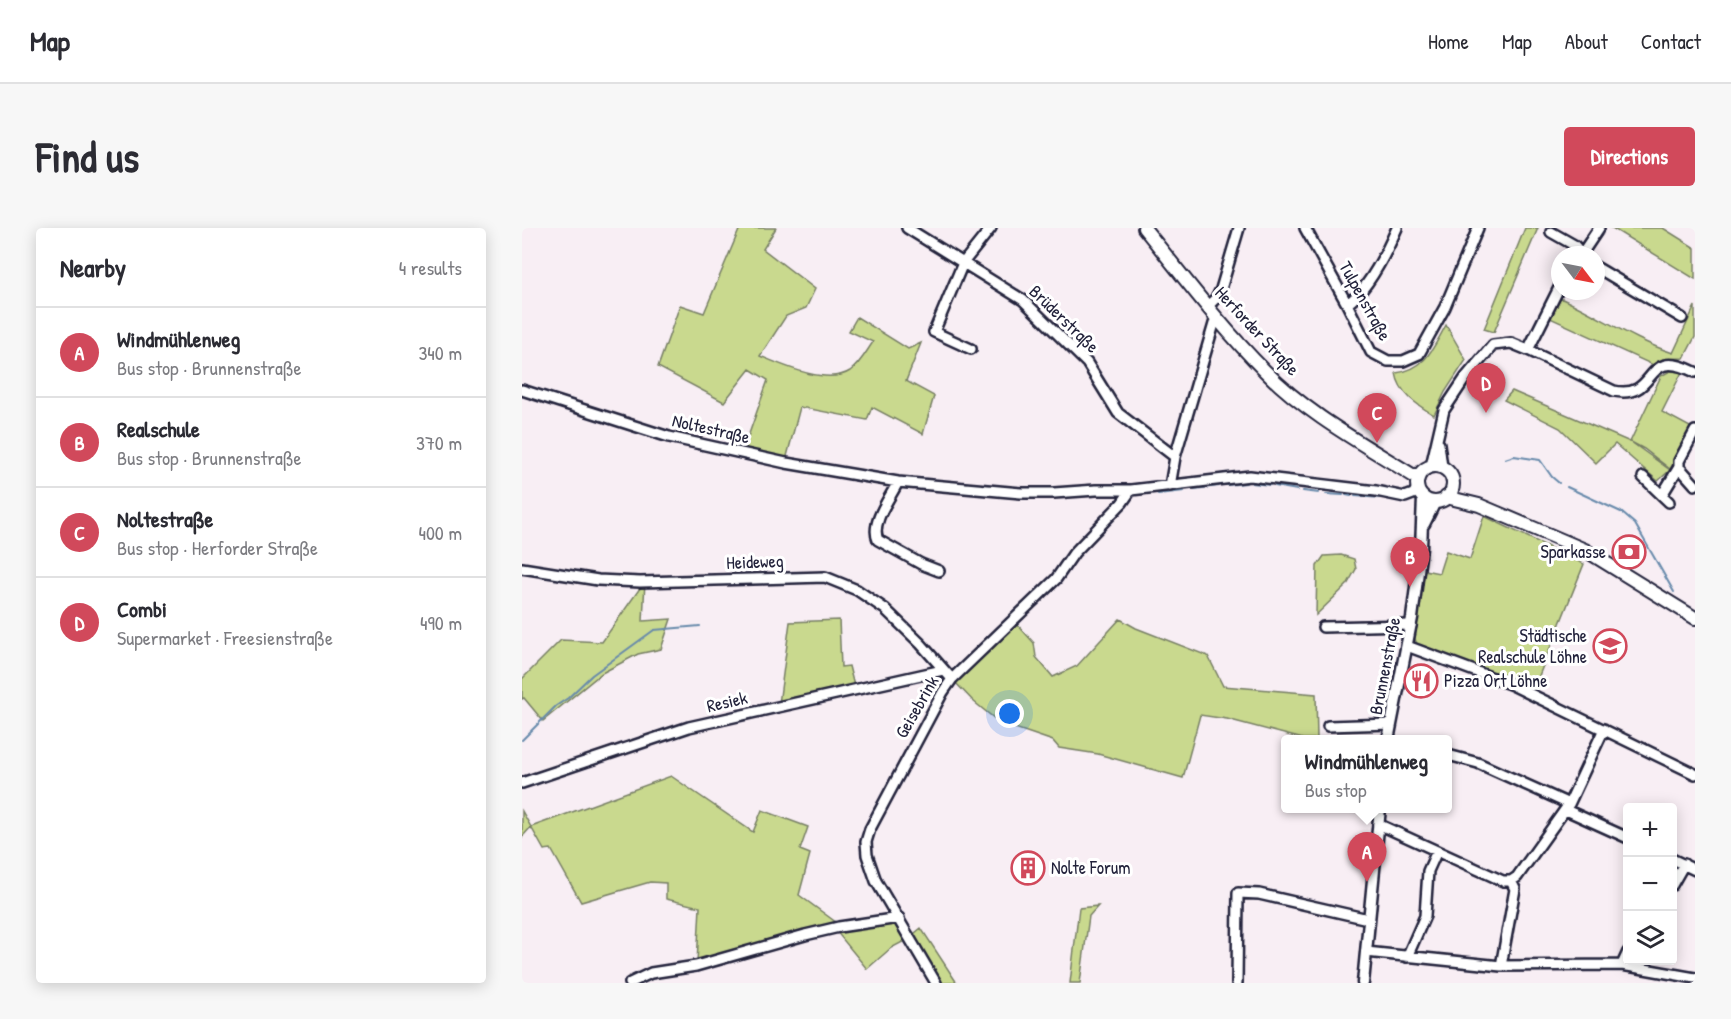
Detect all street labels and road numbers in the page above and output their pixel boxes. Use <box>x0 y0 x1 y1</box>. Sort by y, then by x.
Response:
street label: Tulpenstraße <box>1333 257 1398 345</box>
street label: Brüderstraße <box>1024 279 1105 358</box>
street label: Herforder Straße <box>1210 281 1305 381</box>
street label: Noltestraße <box>670 407 752 450</box>
street label: Heideweg <box>726 548 784 575</box>
street label: Brunnenstraße <box>1363 615 1406 717</box>
street label: Geisebrink <box>889 671 945 742</box>
street label: Resiek <box>704 685 750 718</box>

